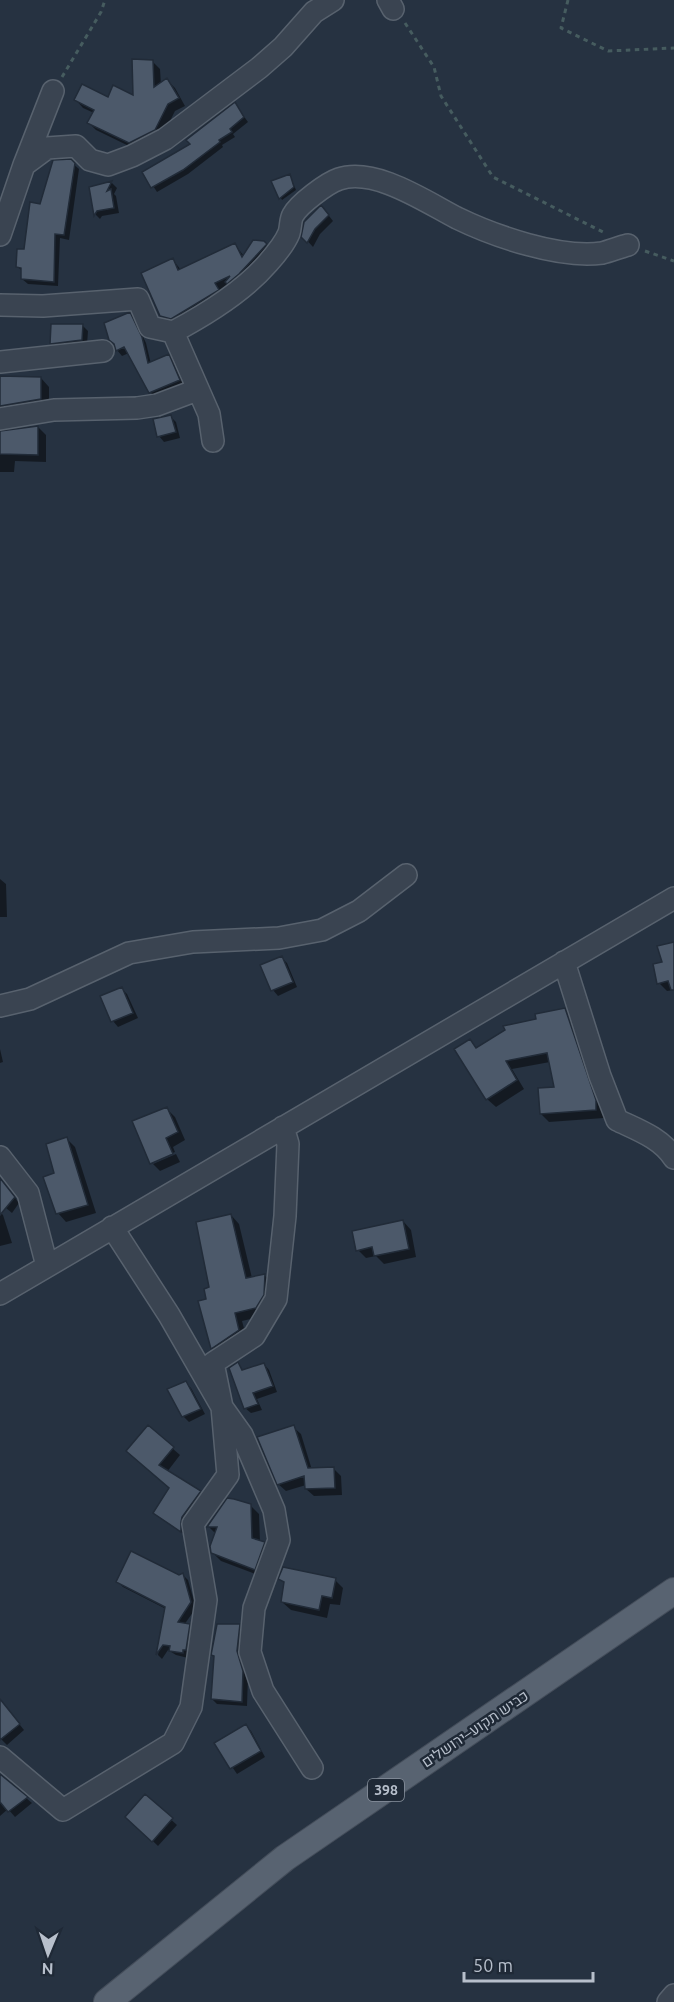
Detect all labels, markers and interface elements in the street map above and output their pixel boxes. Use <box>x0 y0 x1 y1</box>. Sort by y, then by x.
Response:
street label: כביש תקוע–ירושלים <box>418 1687 531 1771</box>
road number: 398 <box>368 1779 404 1801</box>
north arrow <box>18 1924 78 1984</box>
scale bar <box>464 1945 593 1983</box>
text: 50 m <box>473 1955 513 1975</box>
text: N <box>41 1960 54 1978</box>

